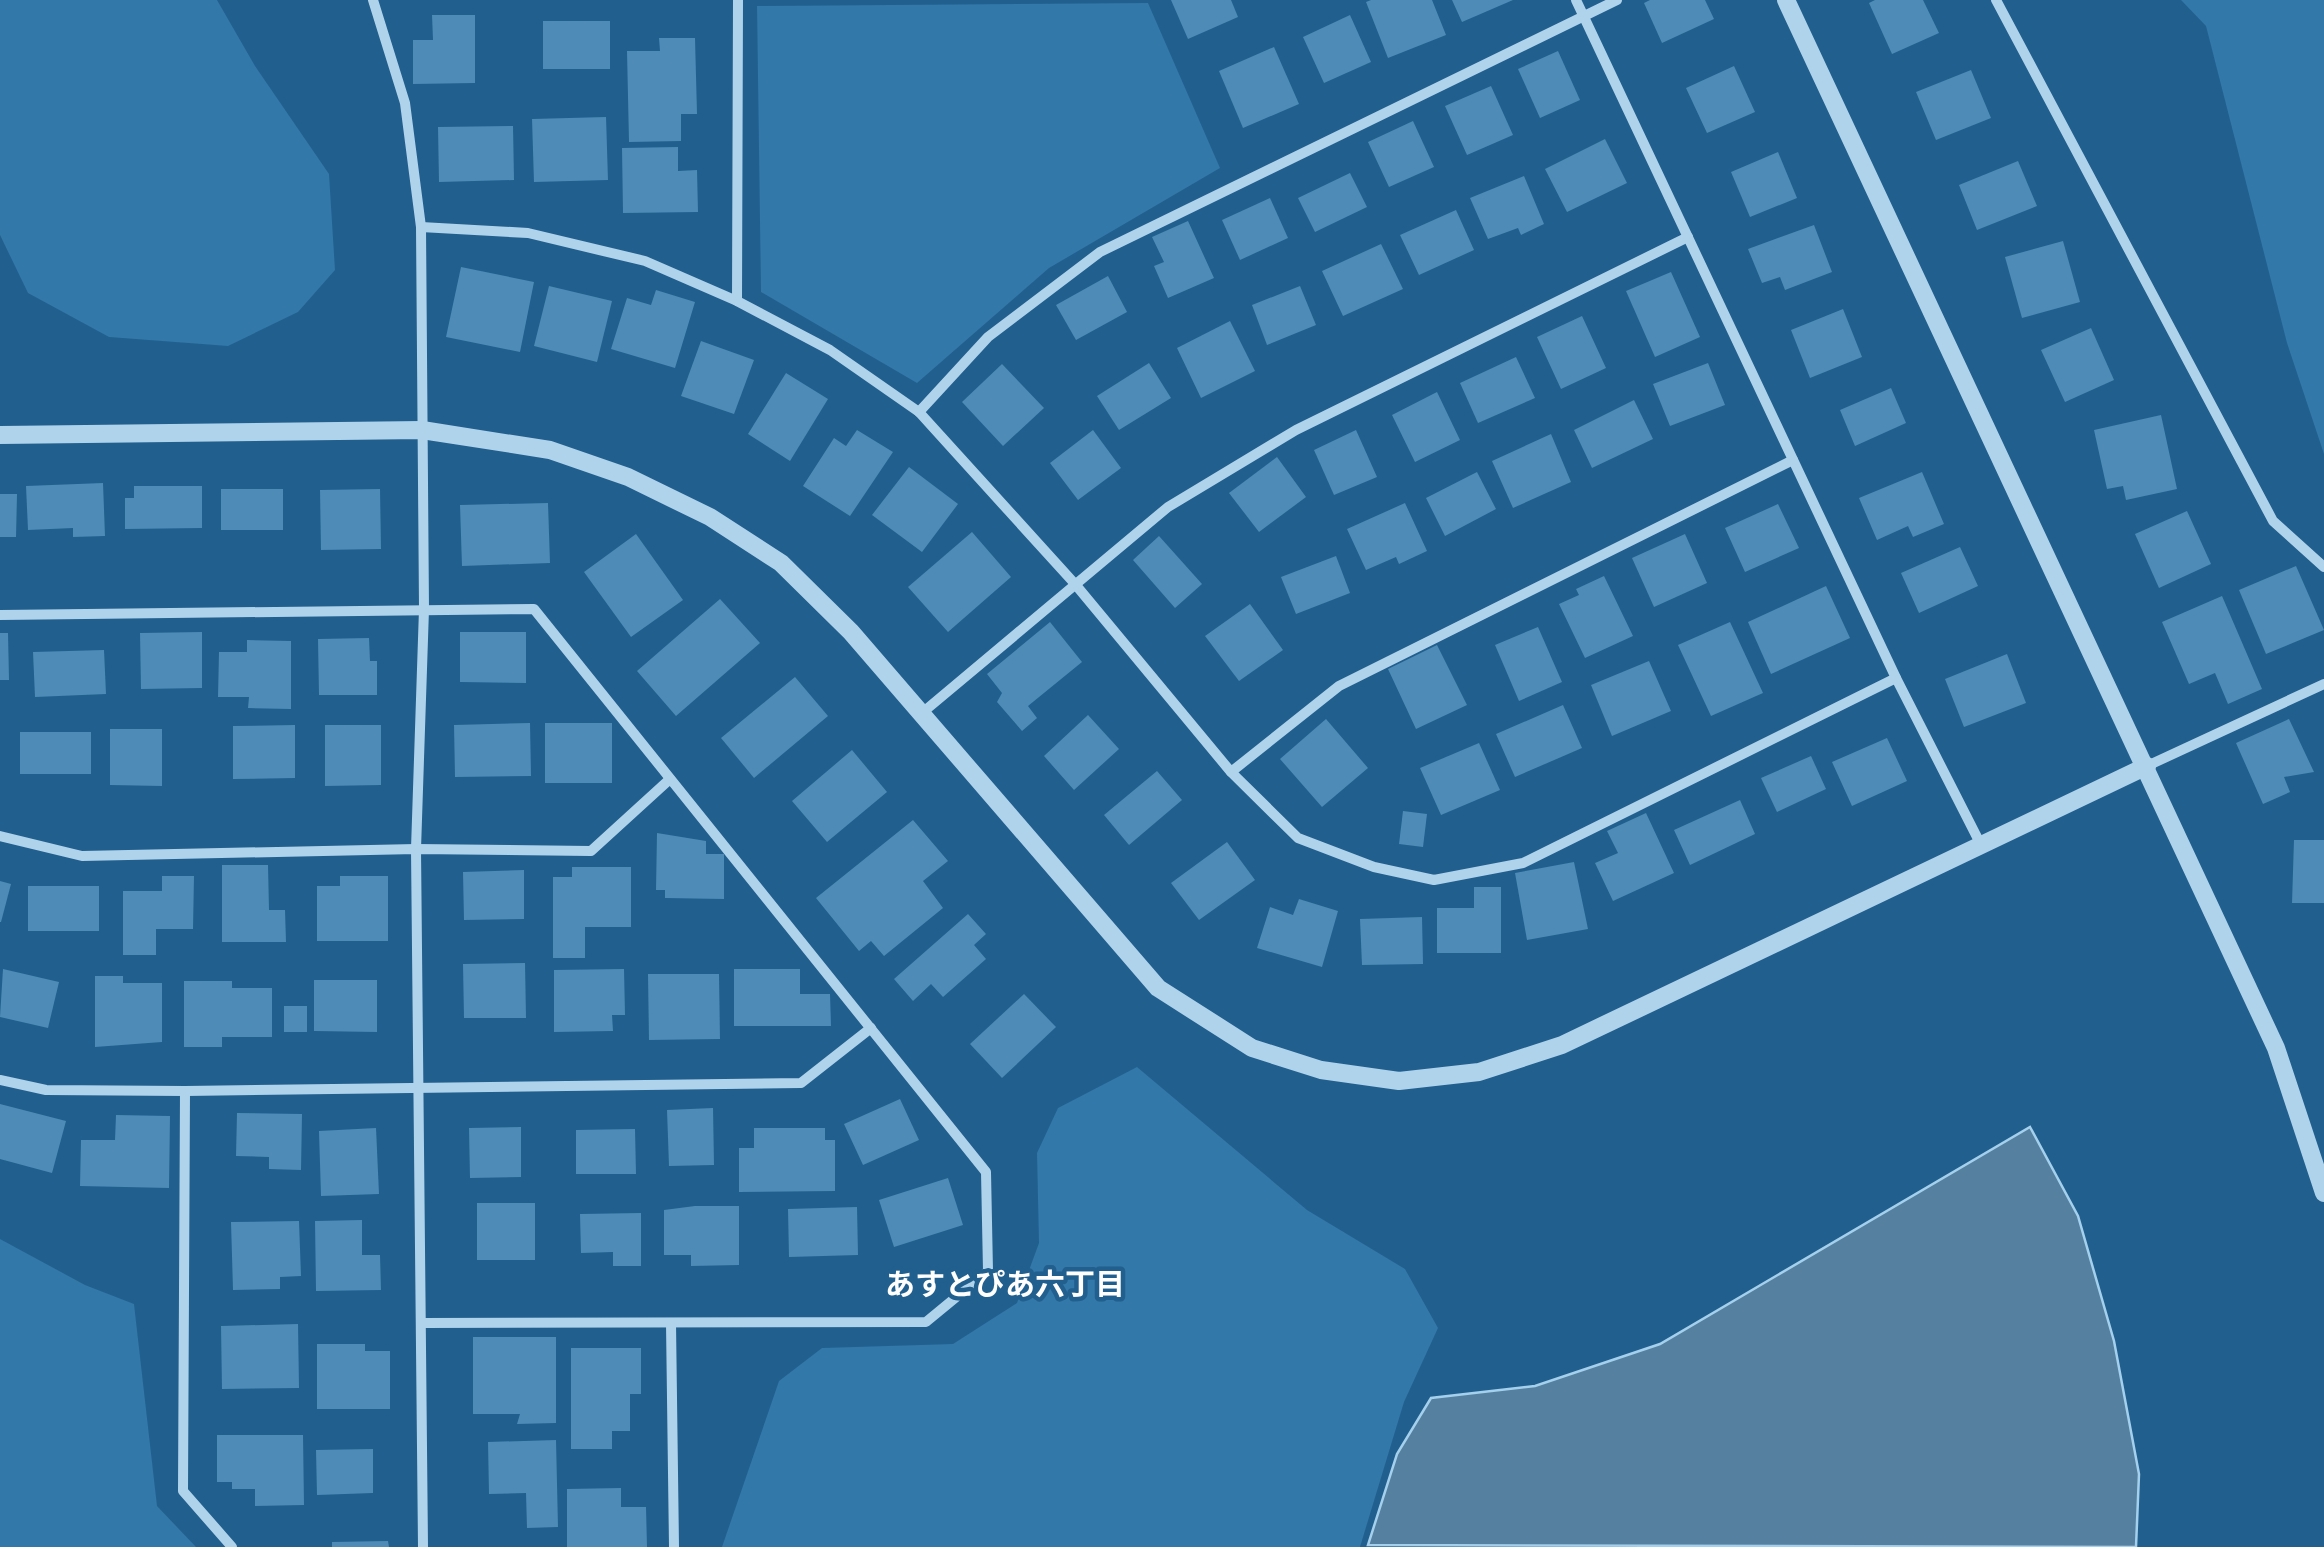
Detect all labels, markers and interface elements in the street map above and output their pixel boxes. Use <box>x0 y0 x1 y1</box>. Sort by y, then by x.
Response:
district label: あすとぴあ六丁目 <box>885 1265 1125 1301</box>

